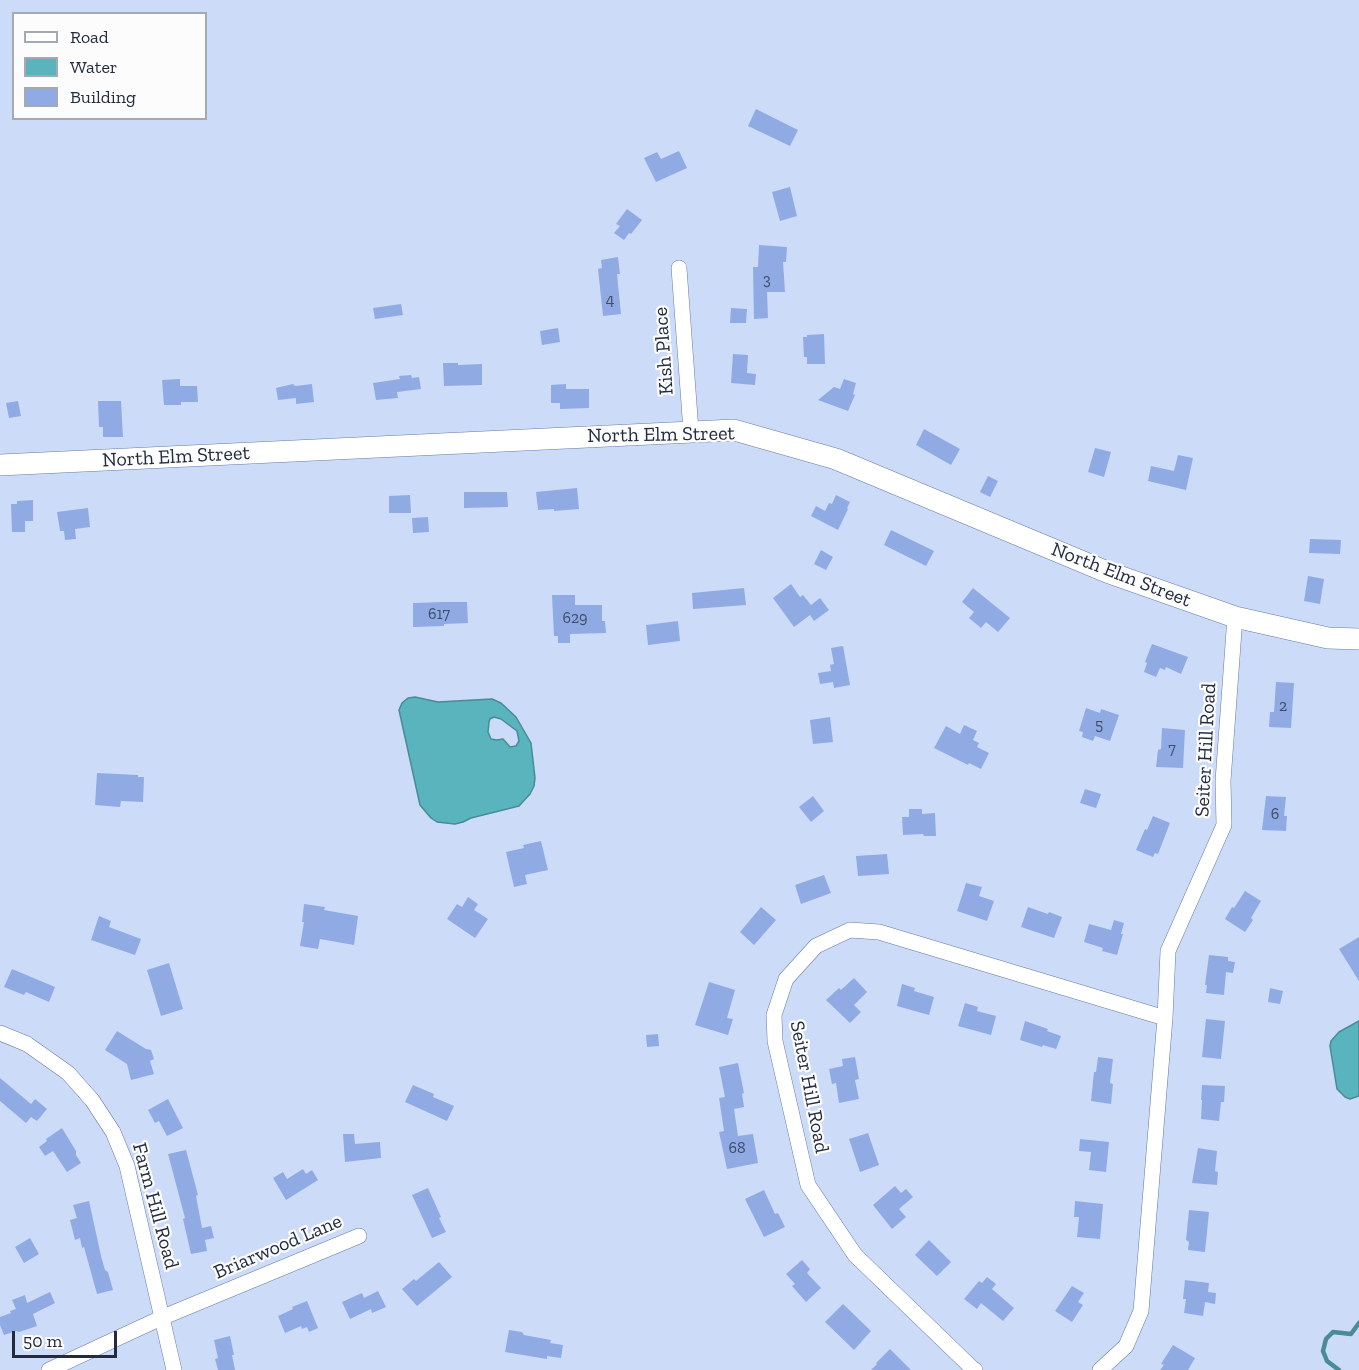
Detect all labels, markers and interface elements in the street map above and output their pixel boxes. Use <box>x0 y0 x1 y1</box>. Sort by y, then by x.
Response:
legend <box>12 12 207 120</box>
text: Road <box>70 26 109 48</box>
text: Water <box>70 56 117 78</box>
text: Building <box>70 86 136 108</box>
house number: 3 <box>763 270 771 290</box>
house number: 4 <box>606 290 614 310</box>
street label: Kish Place <box>649 306 679 396</box>
street label: North Elm Street <box>587 422 735 448</box>
street label: North Elm Street <box>102 441 250 473</box>
street label: North Elm Street <box>1048 537 1194 613</box>
house number: 617 <box>428 604 450 624</box>
house number: 629 <box>562 608 588 628</box>
street label: Seiter Hill Road <box>1191 682 1221 818</box>
house number: 2 <box>1279 696 1287 716</box>
house number: 5 <box>1095 715 1103 735</box>
house number: 7 <box>1168 739 1176 759</box>
house number: 6 <box>1271 804 1279 824</box>
street label: Seiter Hill Road <box>784 1019 834 1155</box>
house number: 68 <box>728 1138 746 1158</box>
street label: Farm Hill Road <box>127 1140 183 1272</box>
street label: Briarwood Lane <box>210 1209 346 1285</box>
scale bar <box>15 1319 120 1357</box>
text: 50 m <box>23 1330 62 1352</box>

